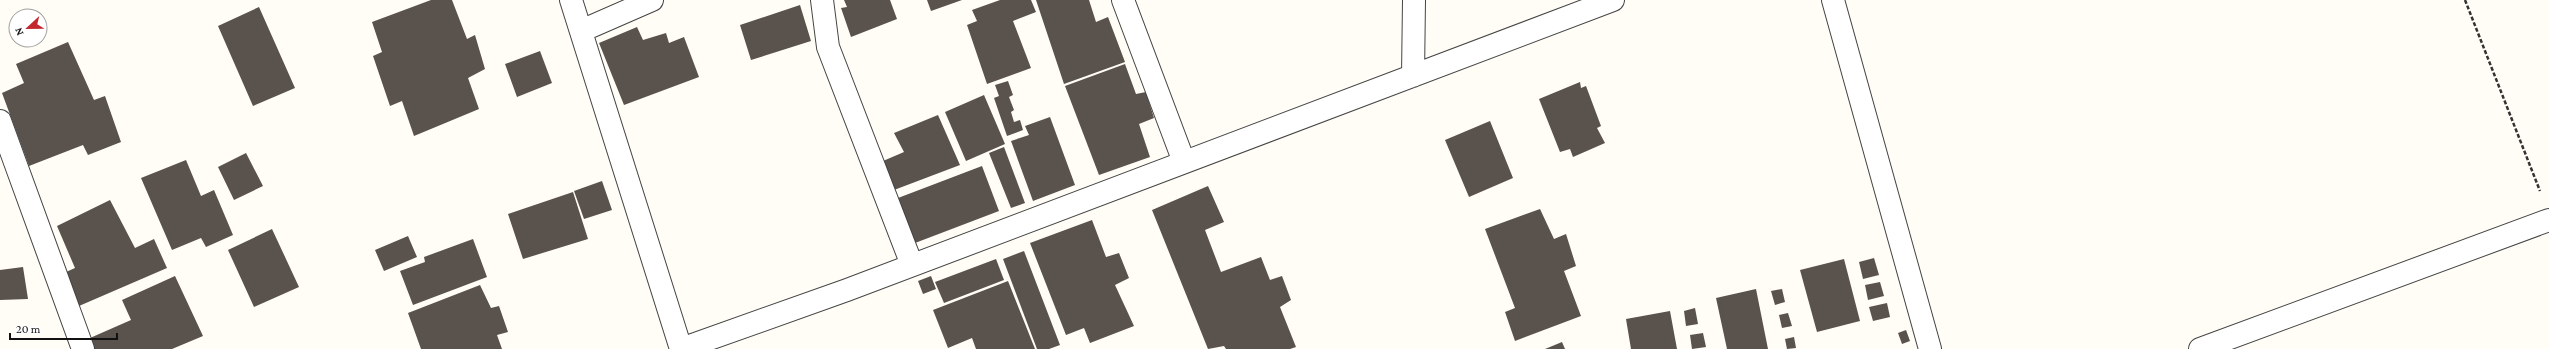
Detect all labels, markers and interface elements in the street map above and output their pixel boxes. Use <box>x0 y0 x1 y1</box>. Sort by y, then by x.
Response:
north arrow <box>8 8 48 48</box>
text: N <box>12 26 26 37</box>
scale bar <box>10 315 117 341</box>
text: 20 m <box>16 322 41 336</box>

